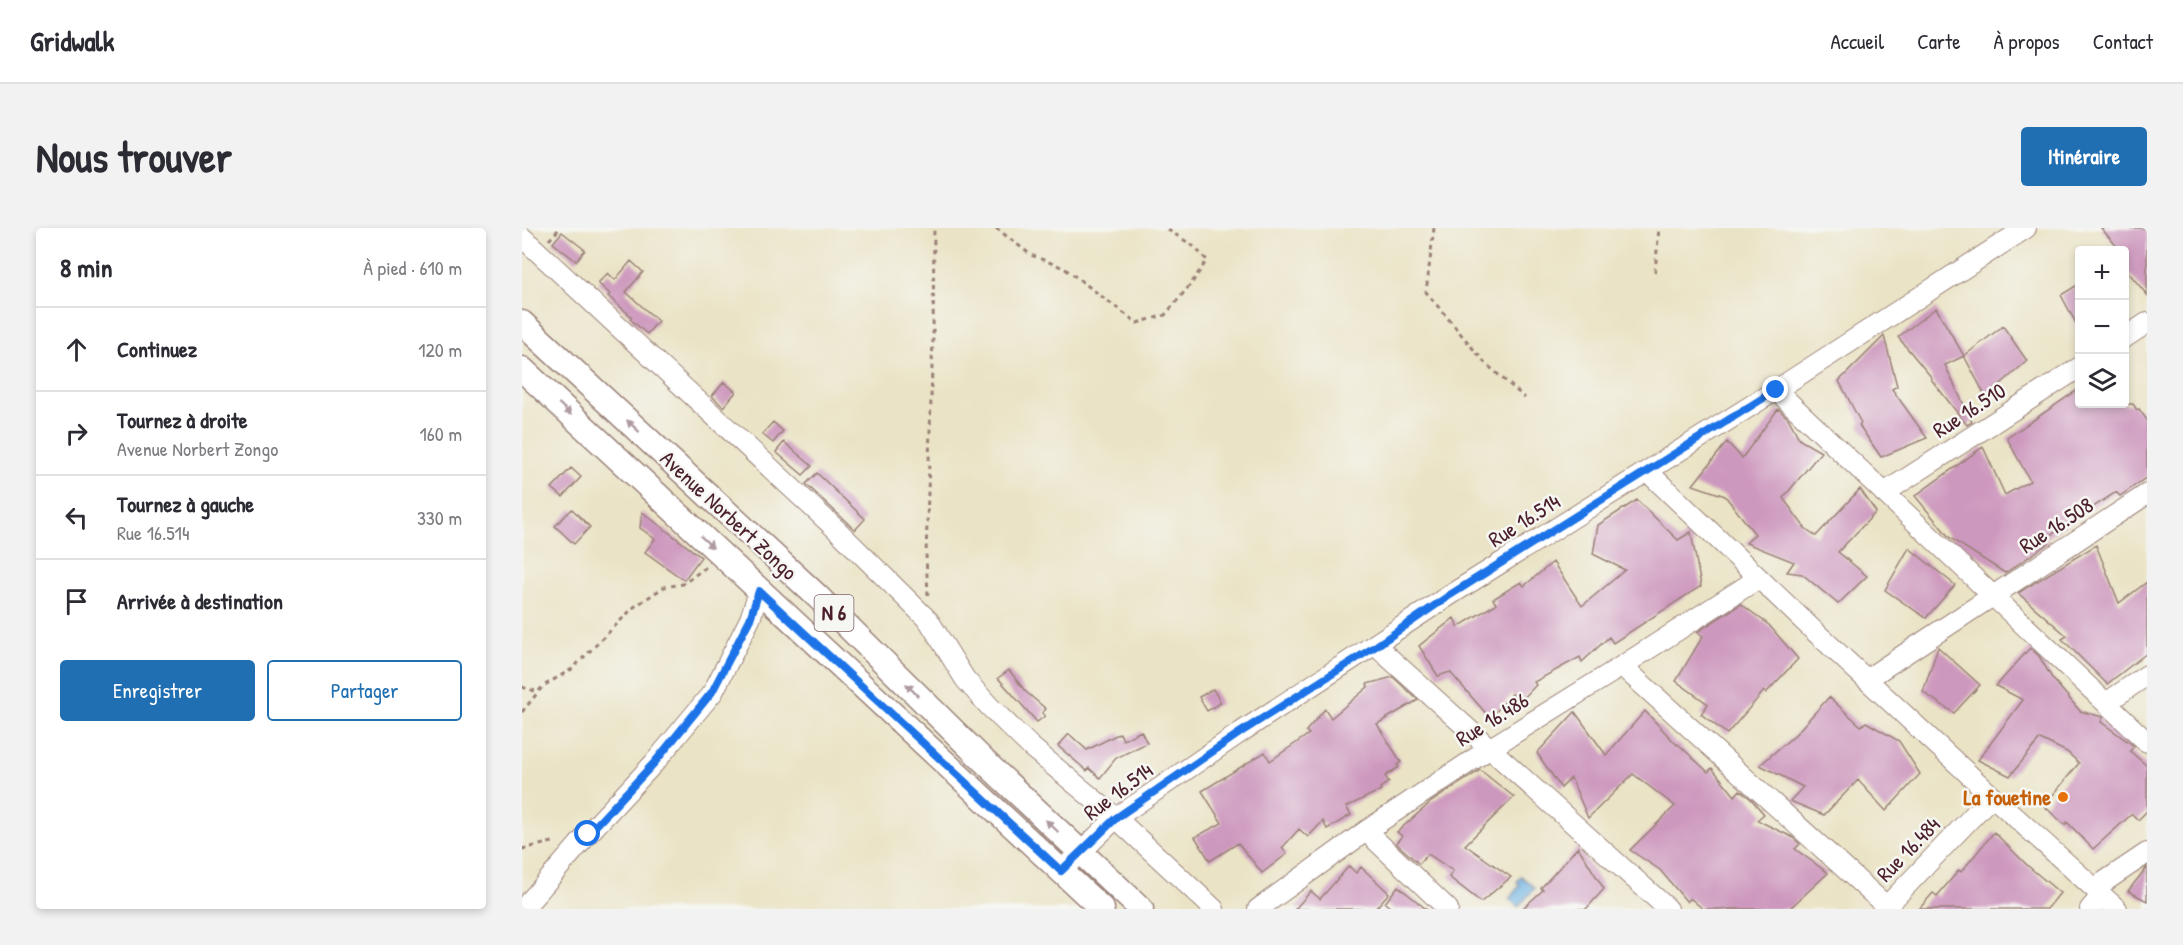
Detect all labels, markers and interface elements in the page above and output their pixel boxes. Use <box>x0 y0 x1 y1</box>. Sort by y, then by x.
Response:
text: Gridwalk <box>30 22 114 60</box>
text: Accueil <box>1831 27 1884 56</box>
text: Carte <box>1917 27 1961 56</box>
text: À propos <box>1994 27 2060 56</box>
text: Contact <box>2093 27 2153 56</box>
button: Itinéraire <box>2021 127 2147 186</box>
text: Nous trouver <box>36 128 232 185</box>
map controls <box>2075 246 2129 408</box>
button: + <box>2075 246 2129 300</box>
text: 8 min <box>60 250 113 285</box>
text: À pied · 610 m <box>363 254 462 281</box>
button: − <box>2075 300 2129 354</box>
icon: ahead <box>60 333 93 366</box>
text: Continuez <box>117 334 197 364</box>
text: 120 m <box>418 336 462 363</box>
button: layers <box>2075 354 2129 408</box>
street label: Rue 16.510 <box>1927 375 2011 445</box>
route end <box>1762 376 1788 402</box>
one-way arrow <box>557 402 572 416</box>
text: Tournez à droite <box>117 405 247 435</box>
icon: right <box>60 417 93 450</box>
text: 160 m <box>420 420 462 447</box>
one-way arrow <box>626 420 641 433</box>
text: Avenue Norbert Zongo <box>117 435 278 462</box>
street label: Avenue Norbert Zongo <box>654 444 804 587</box>
street label: Rue 16.514 <box>1482 486 1566 554</box>
text: Tournez à gauche <box>117 489 254 519</box>
street label: Rue 16.508 <box>2013 490 2099 560</box>
icon: left <box>60 501 93 534</box>
text: 330 m <box>417 504 462 531</box>
text: Rue 16.514 <box>117 519 189 546</box>
one-way arrow <box>699 535 714 549</box>
icon: arrive <box>60 585 93 618</box>
text: Arrivée à destination <box>117 586 283 616</box>
road number: N 6 <box>814 595 854 631</box>
button: Enregistrer <box>60 660 255 721</box>
button: Partager <box>267 660 462 721</box>
one-way arrow <box>905 683 919 698</box>
street label: Rue 16.486 <box>1450 685 1534 753</box>
street label: Rue 16.514 <box>1077 755 1159 827</box>
place label: La fouetine <box>1964 782 2051 812</box>
marker: La fouetine <box>2056 790 2070 804</box>
street label: Rue 16.484 <box>1869 810 1947 888</box>
one-way arrow <box>1044 819 1059 833</box>
route start <box>574 820 600 846</box>

